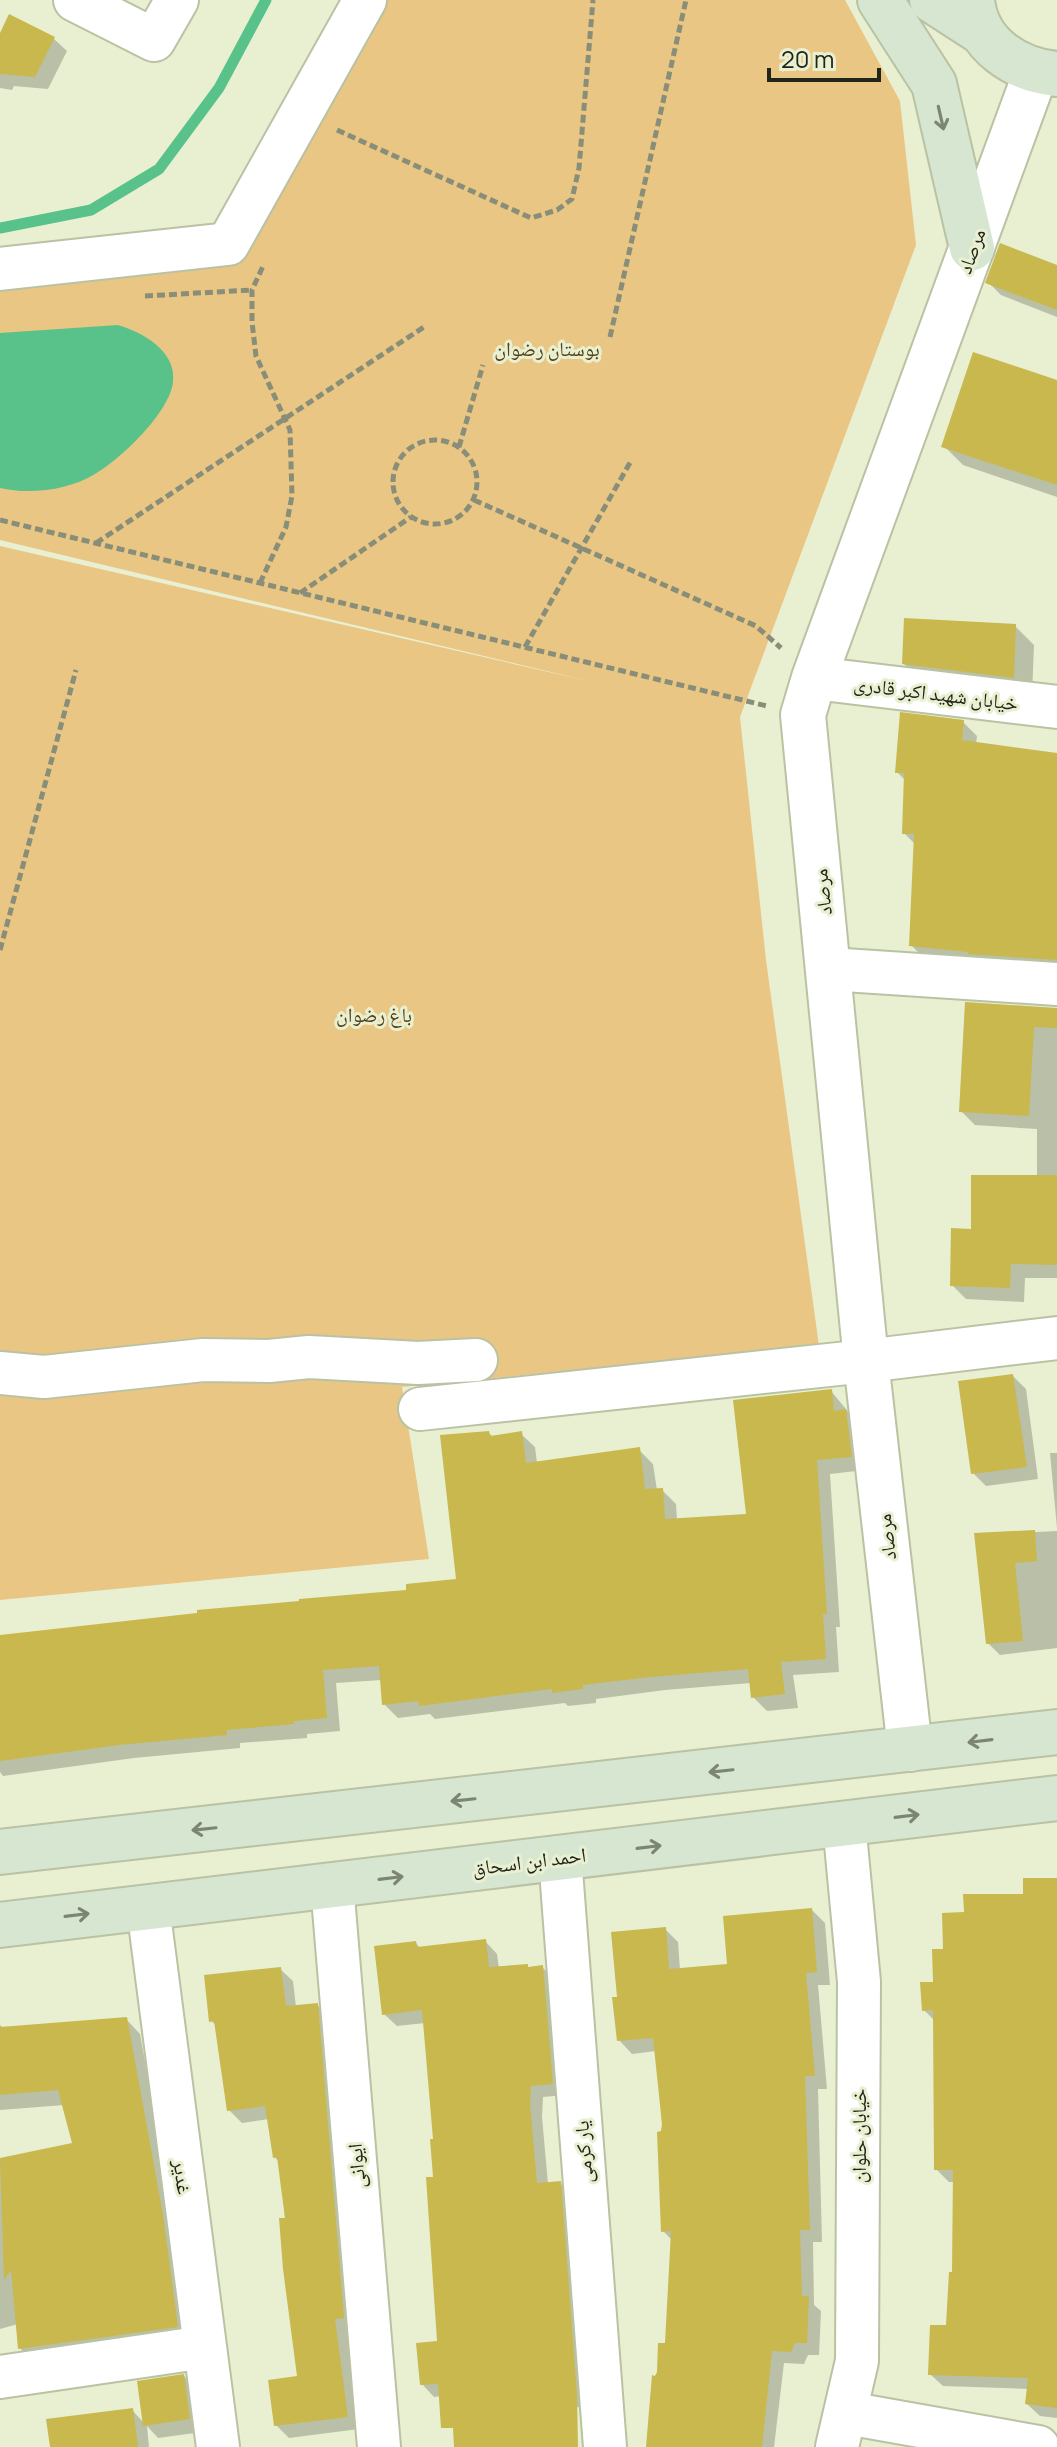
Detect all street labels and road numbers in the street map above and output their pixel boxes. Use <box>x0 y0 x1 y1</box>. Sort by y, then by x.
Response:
street label: مرصاد <box>950 225 992 277</box>
street label: خیابان شهید اکبر قادری <box>852 670 1020 717</box>
street label: مرصاد <box>806 868 838 916</box>
street label: مرصاد <box>870 1512 902 1562</box>
street label: احمد ابن اسحاق <box>471 1841 587 1881</box>
street label: خیابان حلوان <box>845 2088 872 2183</box>
street label: یار کرمی <box>567 2120 599 2184</box>
street label: ایوانی <box>341 2142 371 2190</box>
street label: غدیر <box>167 2157 199 2196</box>

